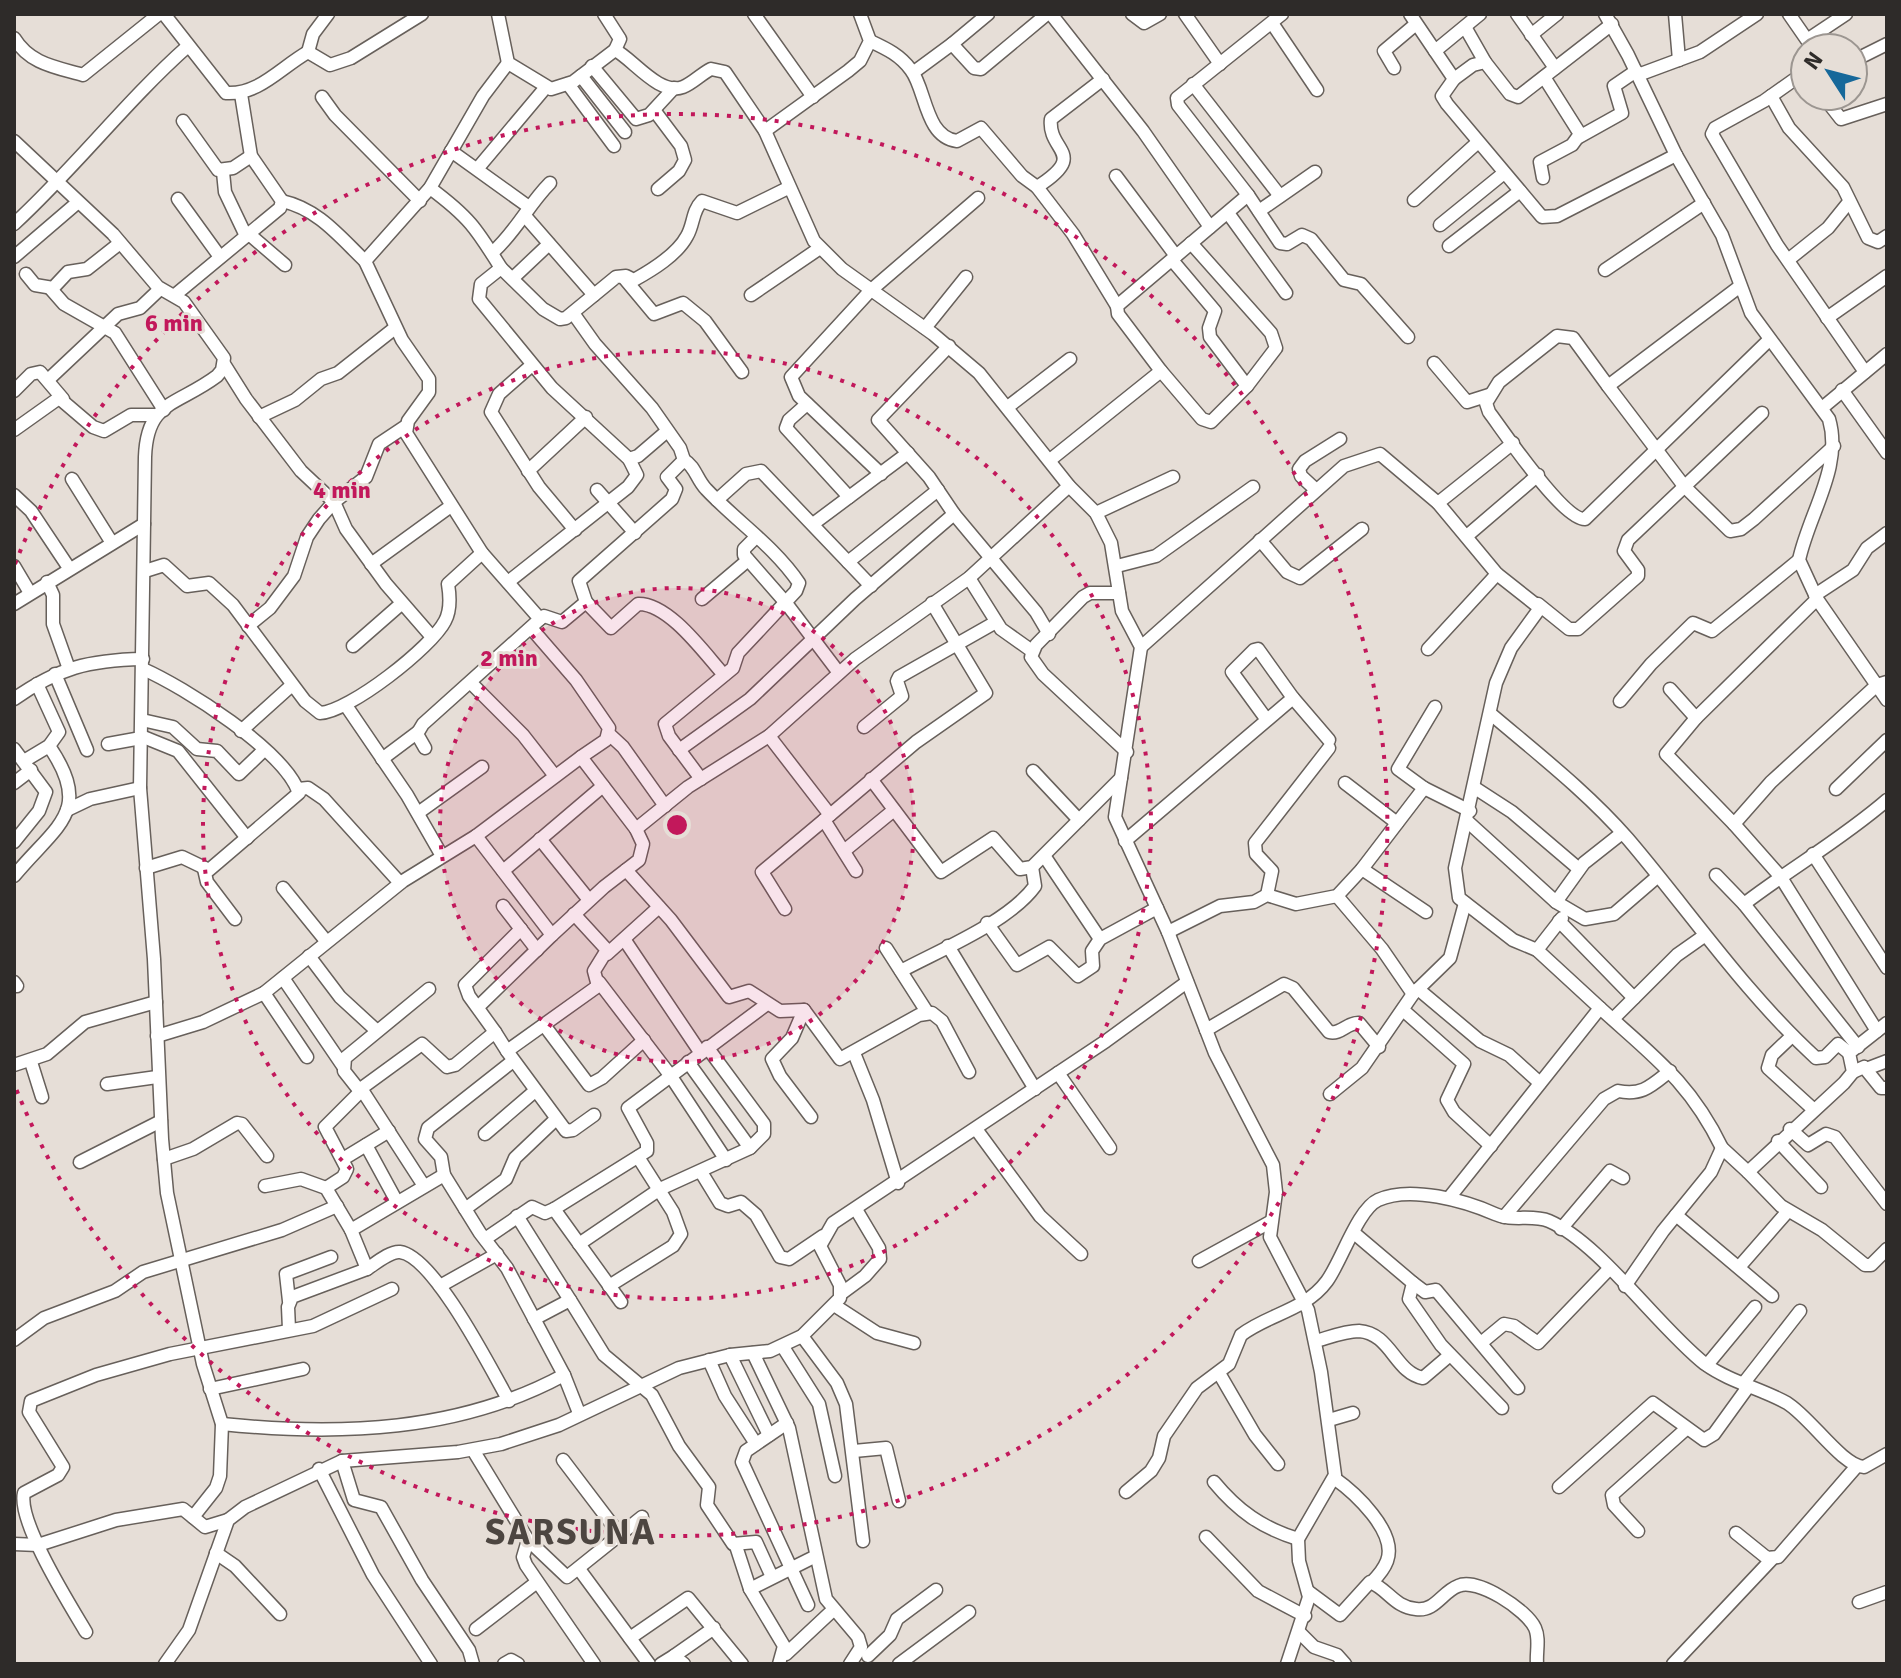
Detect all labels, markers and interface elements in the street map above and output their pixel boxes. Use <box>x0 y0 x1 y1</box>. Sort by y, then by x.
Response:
north arrow <box>1789 32 1869 112</box>
text: N <box>1798 46 1829 75</box>
text: 6 min <box>145 308 203 338</box>
text: 4 min <box>313 475 371 505</box>
text: 2 min <box>480 643 538 673</box>
centre of rings <box>663 811 691 839</box>
district label: SARSUNA <box>485 1510 657 1555</box>

